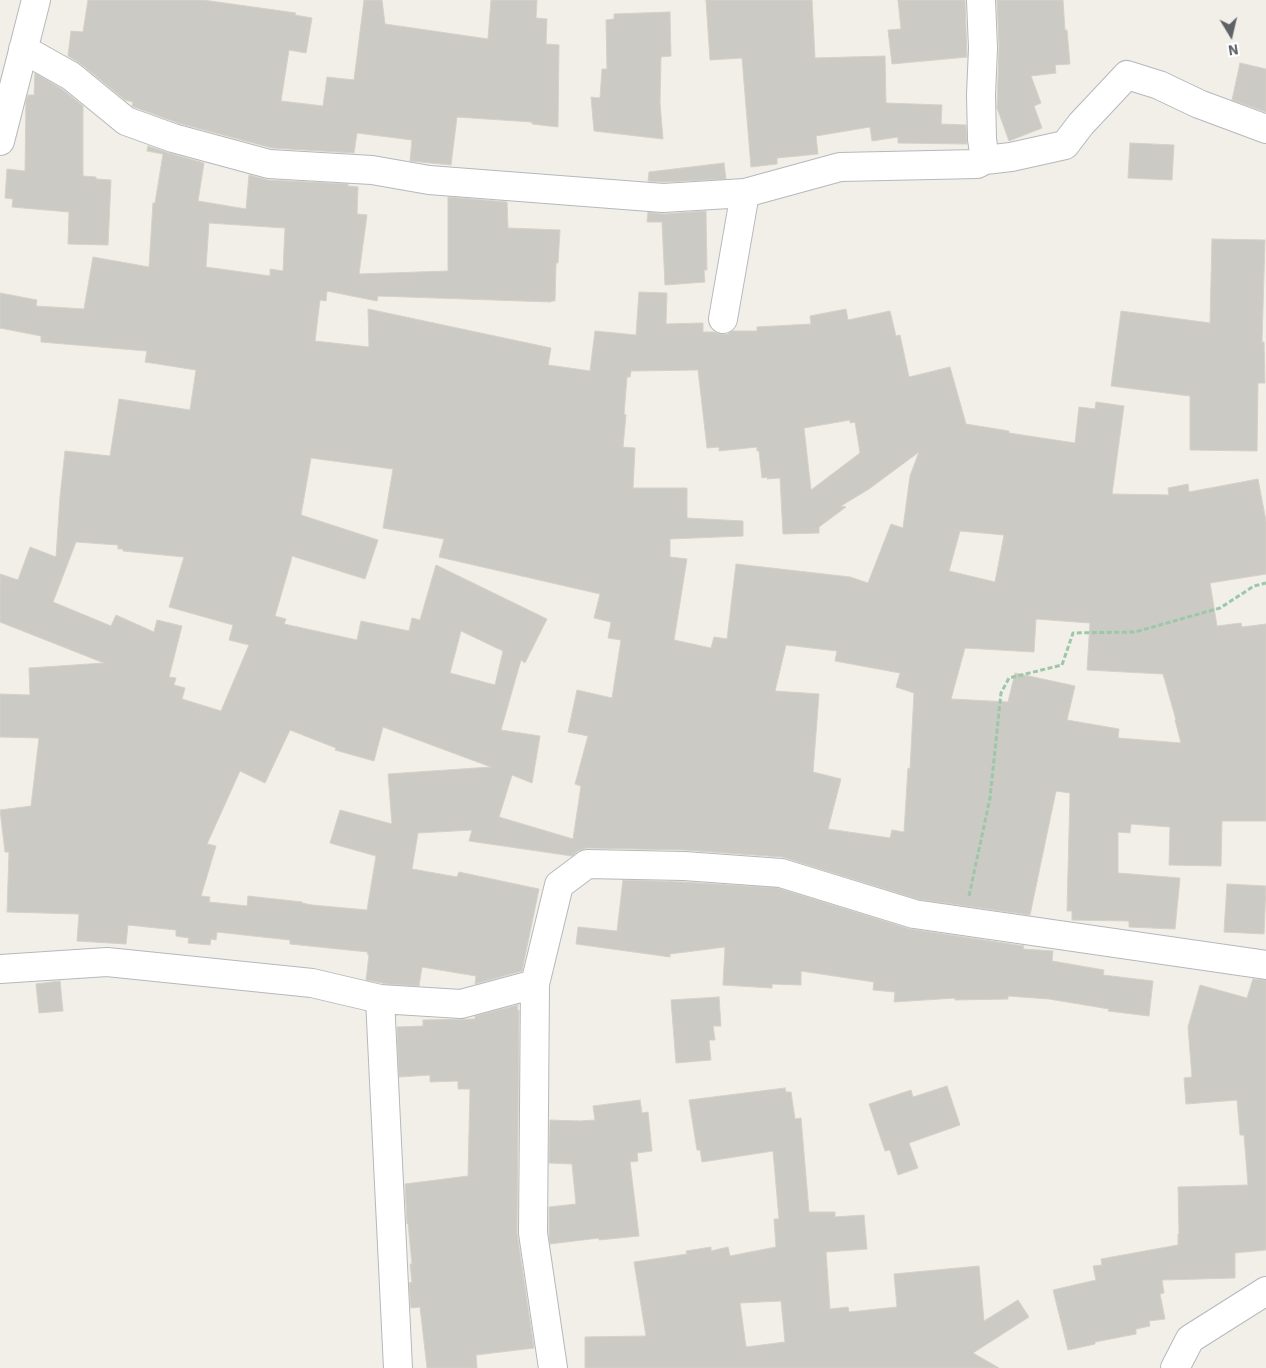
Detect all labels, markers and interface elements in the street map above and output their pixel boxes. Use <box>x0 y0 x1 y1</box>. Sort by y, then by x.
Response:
north arrow <box>1206 10 1256 60</box>
text: N <box>1227 40 1240 59</box>

